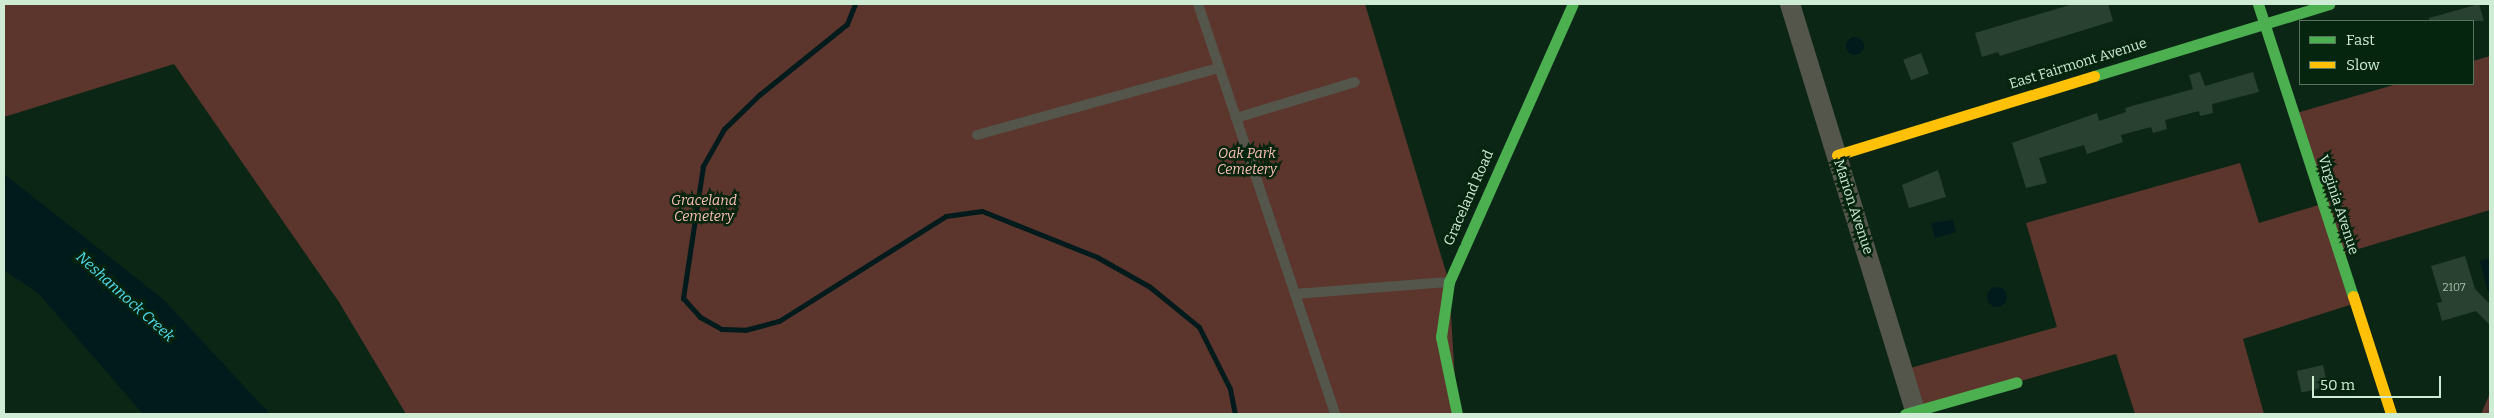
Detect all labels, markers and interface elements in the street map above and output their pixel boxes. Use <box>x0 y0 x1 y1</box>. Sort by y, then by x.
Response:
legend <box>2299 20 2474 85</box>
text: Fast <box>2346 31 2375 49</box>
street label: East Fairmont Avenue <box>2007 35 2149 93</box>
text: Slow <box>2346 56 2380 74</box>
park label: Oak Park Cemetery <box>1217 146 1277 178</box>
street label: Graceland Road <box>1440 148 1498 248</box>
street label: Virginia Avenue <box>2314 153 2362 257</box>
street label: Marion Avenue <box>1830 157 1876 257</box>
park label: Graceland Cemetery <box>671 193 737 226</box>
water label: Neshannock Creek <box>72 248 178 346</box>
house number: 2107 <box>2442 281 2466 295</box>
scale bar <box>2314 366 2443 398</box>
text: 50 m <box>2320 376 2355 394</box>

